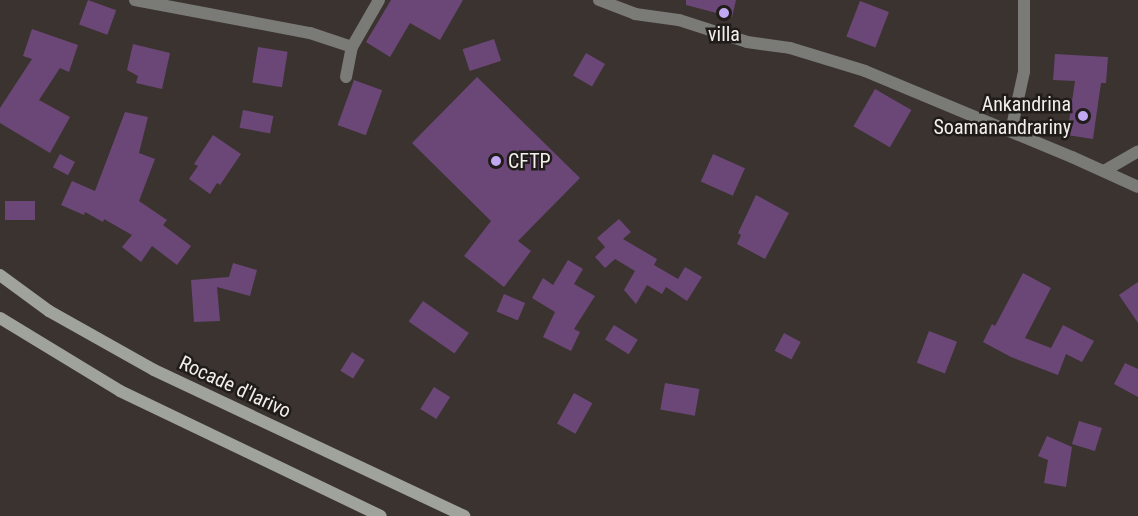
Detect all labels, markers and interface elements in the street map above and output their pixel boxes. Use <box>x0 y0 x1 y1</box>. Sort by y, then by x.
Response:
marker: villa <box>717 6 731 20</box>
place label: villa <box>708 22 740 46</box>
place label: Ankandrina Soamanandrariny <box>934 92 1071 139</box>
marker: Ankandrina Soamanandrariny <box>1076 109 1090 123</box>
place label: CFTP <box>508 149 551 173</box>
marker: CFTP <box>489 154 503 168</box>
street label: Rocade d'Iarivo <box>175 351 295 423</box>

